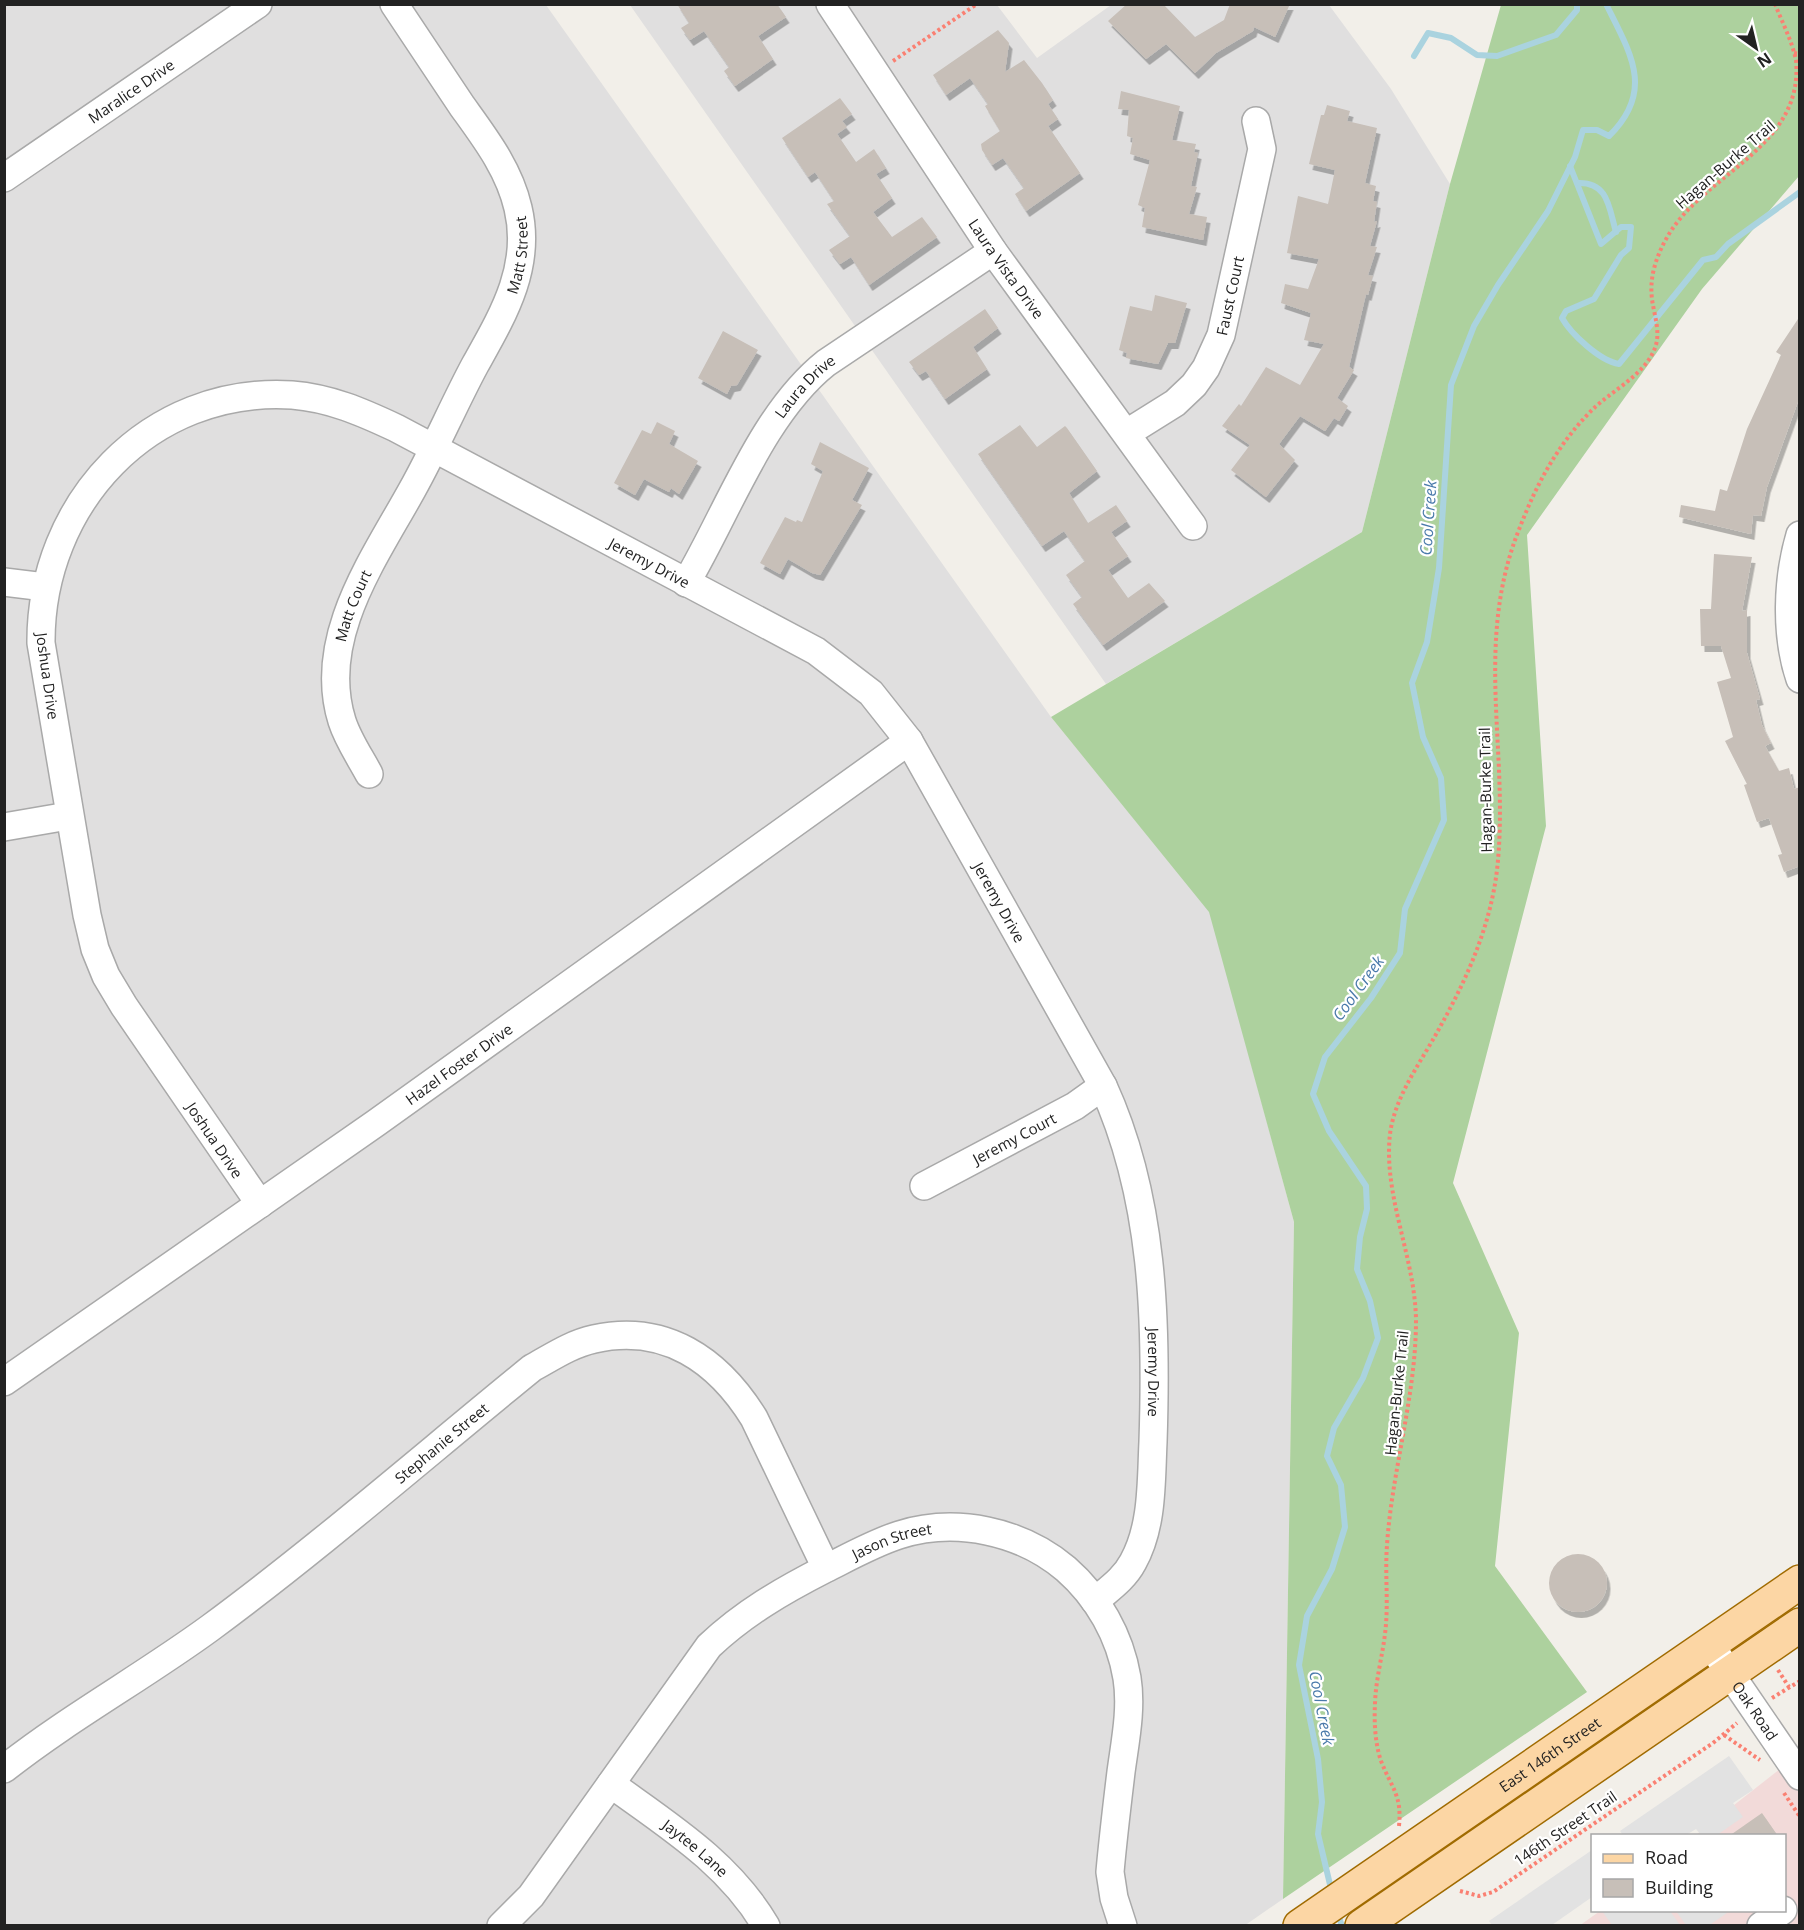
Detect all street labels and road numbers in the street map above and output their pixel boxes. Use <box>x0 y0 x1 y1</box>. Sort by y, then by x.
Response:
street label: Maralice Drive <box>84 54 178 128</box>
street label: Hagan-Burke Trail <box>1671 115 1779 213</box>
street label: Matt Street <box>502 215 532 297</box>
street label: Laura Vista Drive <box>964 215 1049 322</box>
street label: Faust Court <box>1211 254 1248 337</box>
street label: Laura Drive <box>770 350 839 422</box>
street label: Jeremy Drive <box>603 532 693 592</box>
street label: Matt Court <box>330 566 376 644</box>
street label: Joshua Drive <box>32 629 64 721</box>
street label: Hagan-Burke Trail <box>1474 727 1496 853</box>
street label: Jeremy Drive <box>968 857 1030 946</box>
street label: Hazel Foster Drive <box>401 1019 516 1109</box>
street label: Joshua Drive <box>181 1096 248 1182</box>
street label: Jeremy Court <box>967 1108 1059 1169</box>
street label: Jeremy Drive <box>1143 1325 1164 1417</box>
street label: Hagan-Burke Trail <box>1379 1330 1413 1456</box>
street label: Stephanie Street <box>390 1398 492 1488</box>
street label: Jason Street <box>846 1518 933 1565</box>
street label: Oak Road <box>1728 1677 1783 1744</box>
street label: East 146th Street <box>1495 1712 1604 1796</box>
street label: 146th Street Trail <box>1510 1786 1620 1870</box>
street label: Jaytee Lane <box>657 1813 733 1881</box>

